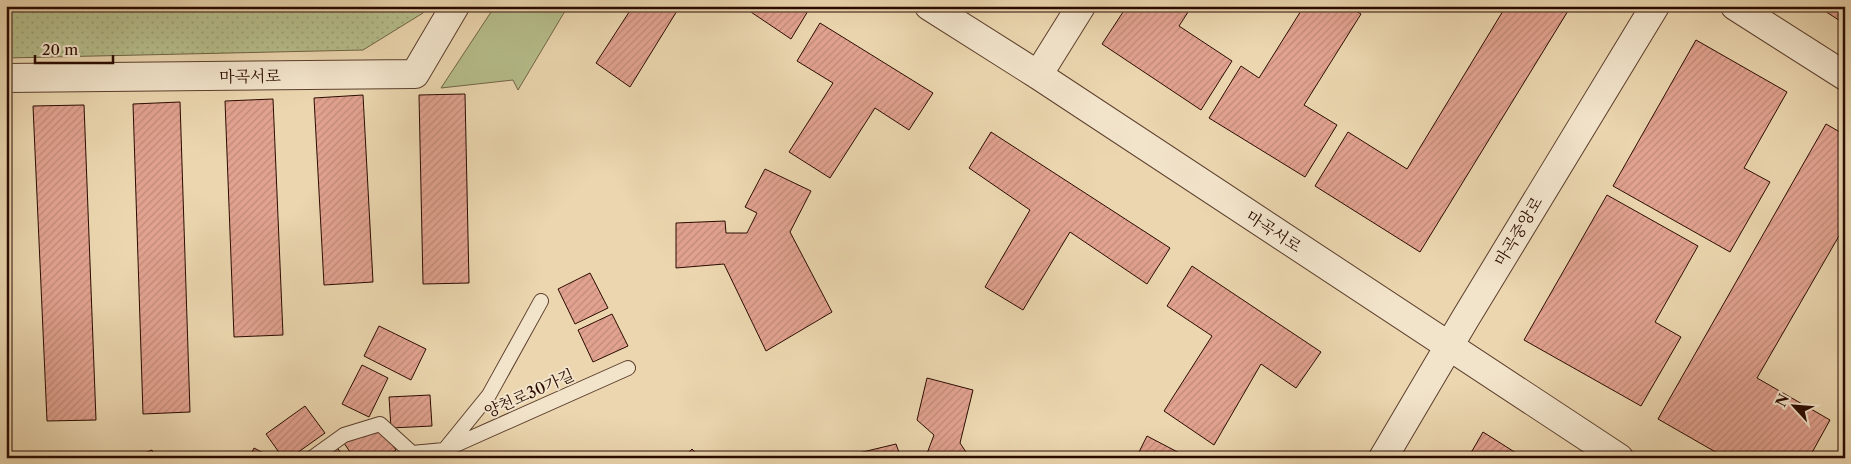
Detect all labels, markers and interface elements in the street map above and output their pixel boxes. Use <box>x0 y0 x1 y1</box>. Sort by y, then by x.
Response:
scale bar <box>35 32 112 64</box>
text: 20 m <box>42 40 78 59</box>
street label: 마곡서로 <box>219 65 282 87</box>
street label: 마곡중앙로 <box>1490 192 1547 269</box>
street label: 마곡서로 <box>1243 206 1306 257</box>
street label: 양천로30가길 <box>481 364 577 422</box>
north arrow <box>1768 382 1818 432</box>
text: N <box>1772 391 1793 410</box>

